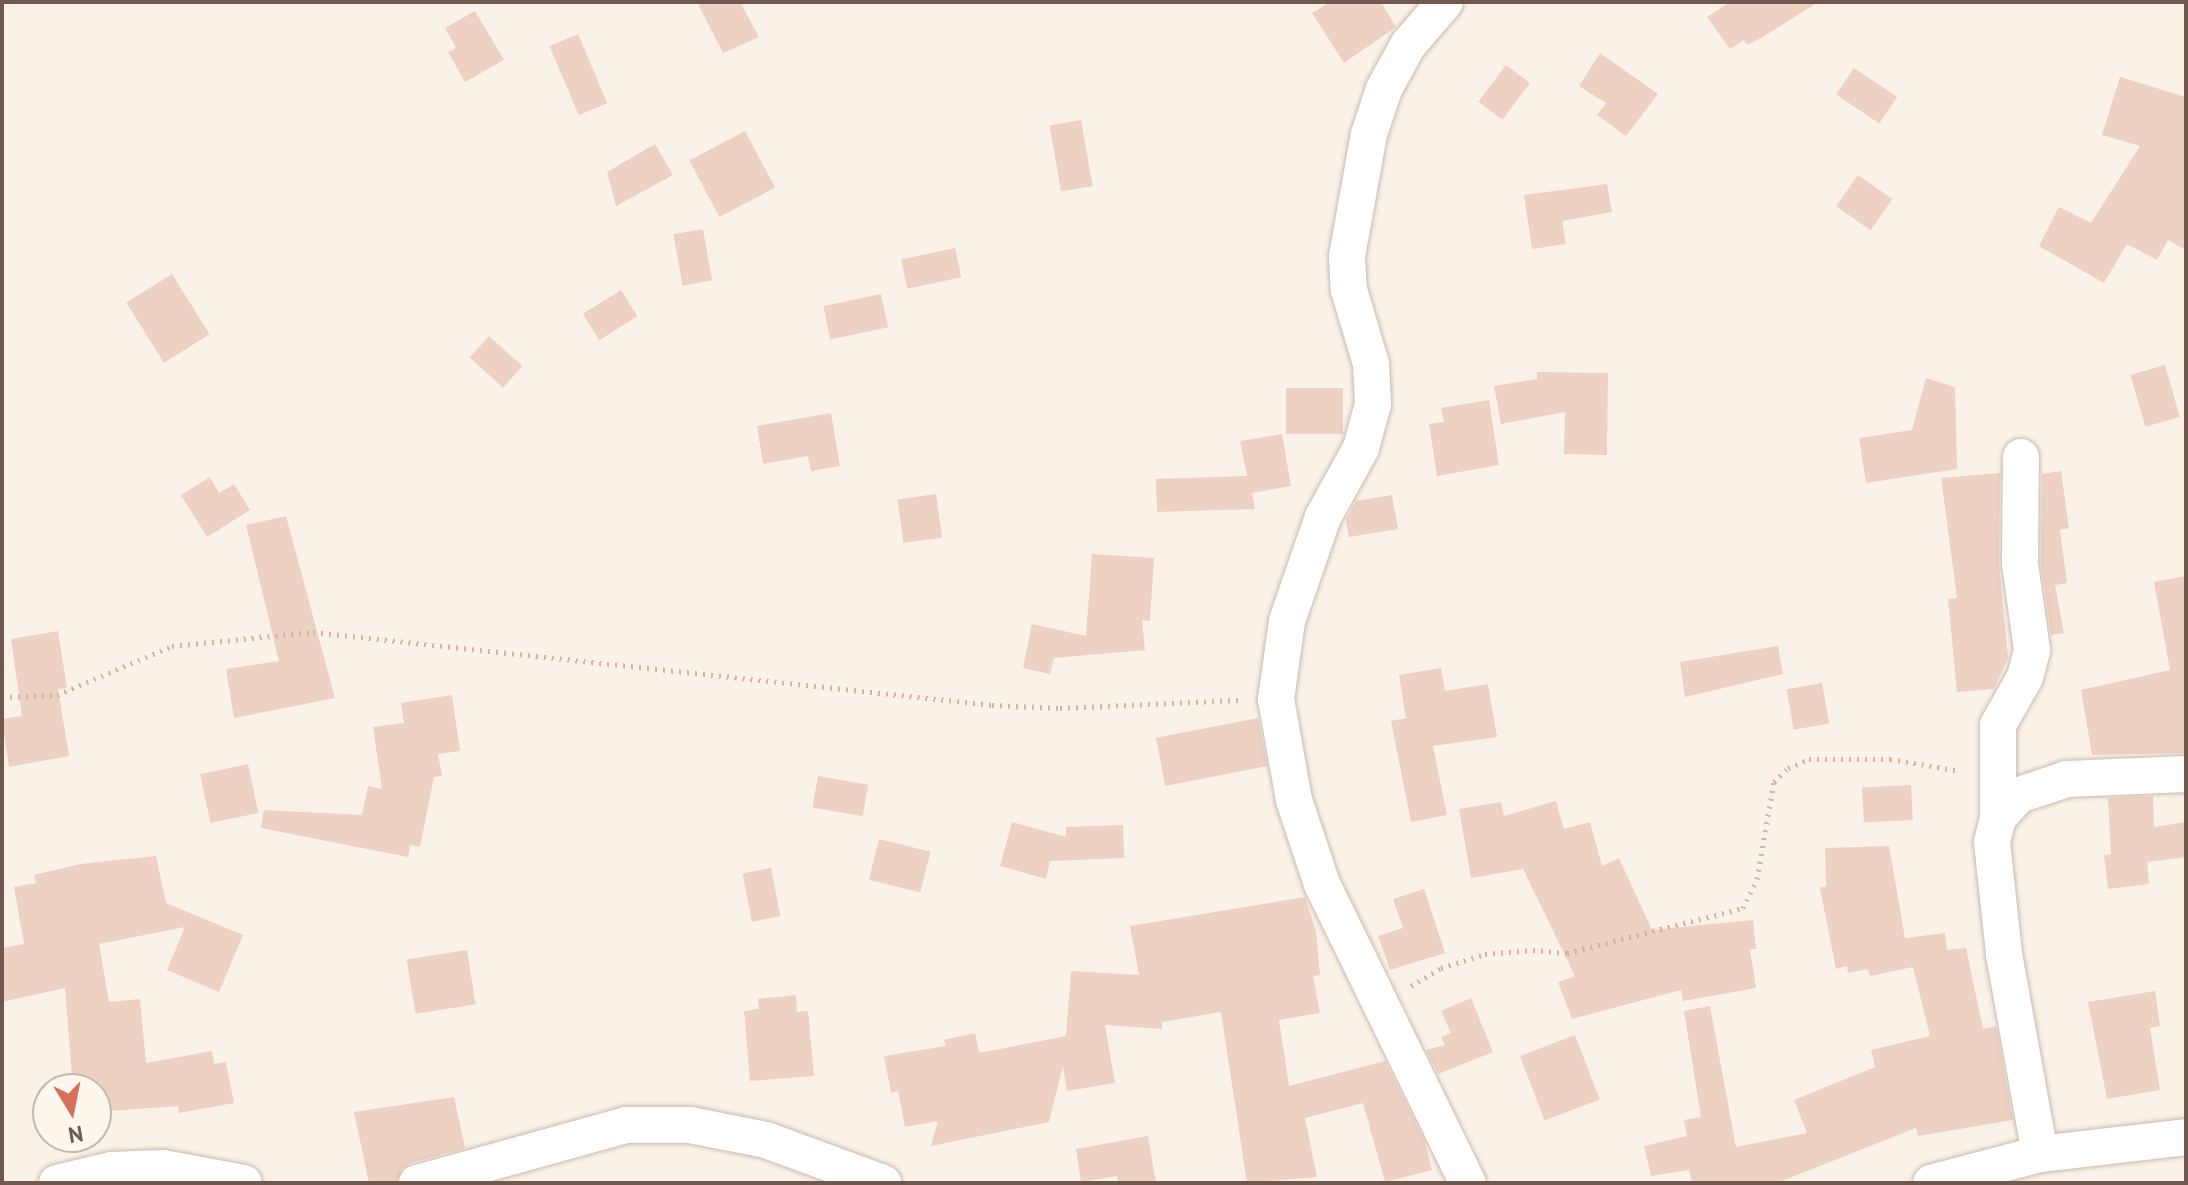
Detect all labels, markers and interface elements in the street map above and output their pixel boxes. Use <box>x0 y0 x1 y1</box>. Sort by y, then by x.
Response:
north arrow <box>32 1073 112 1153</box>
text: N <box>66 1120 85 1150</box>

